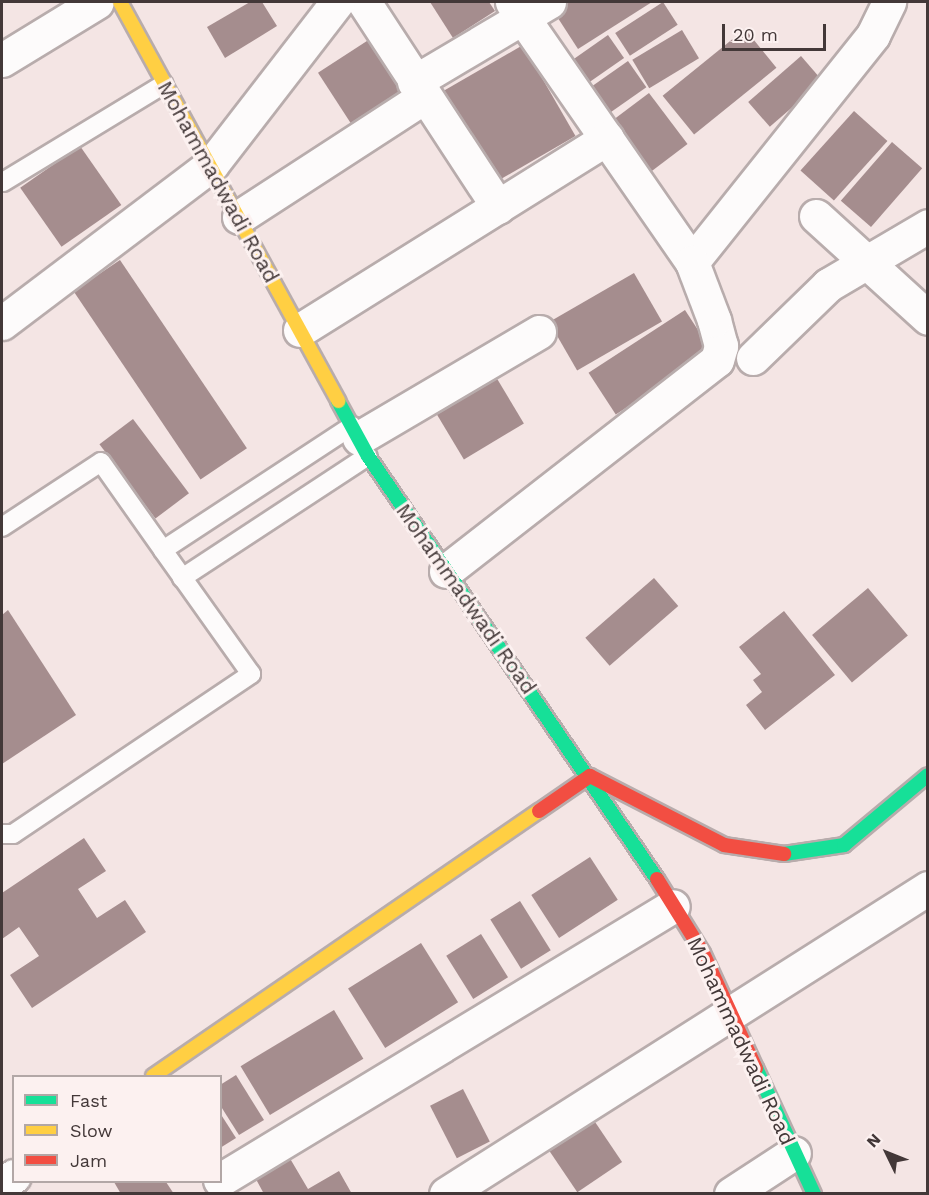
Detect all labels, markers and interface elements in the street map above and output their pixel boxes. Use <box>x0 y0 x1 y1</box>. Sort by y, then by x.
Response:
scale bar <box>725 12 828 50</box>
text: 20 m <box>733 24 778 45</box>
street label: Mohammadwadi Road <box>152 77 284 287</box>
street label: Mohammadwadi Road <box>391 499 541 699</box>
street label: Mohammadwadi Road <box>682 933 800 1149</box>
legend <box>12 1075 222 1183</box>
text: Fast <box>70 1090 107 1111</box>
text: Slow <box>70 1120 113 1141</box>
north arrow <box>857 1123 917 1183</box>
text: N <box>862 1130 884 1151</box>
text: Jam <box>70 1150 107 1171</box>

